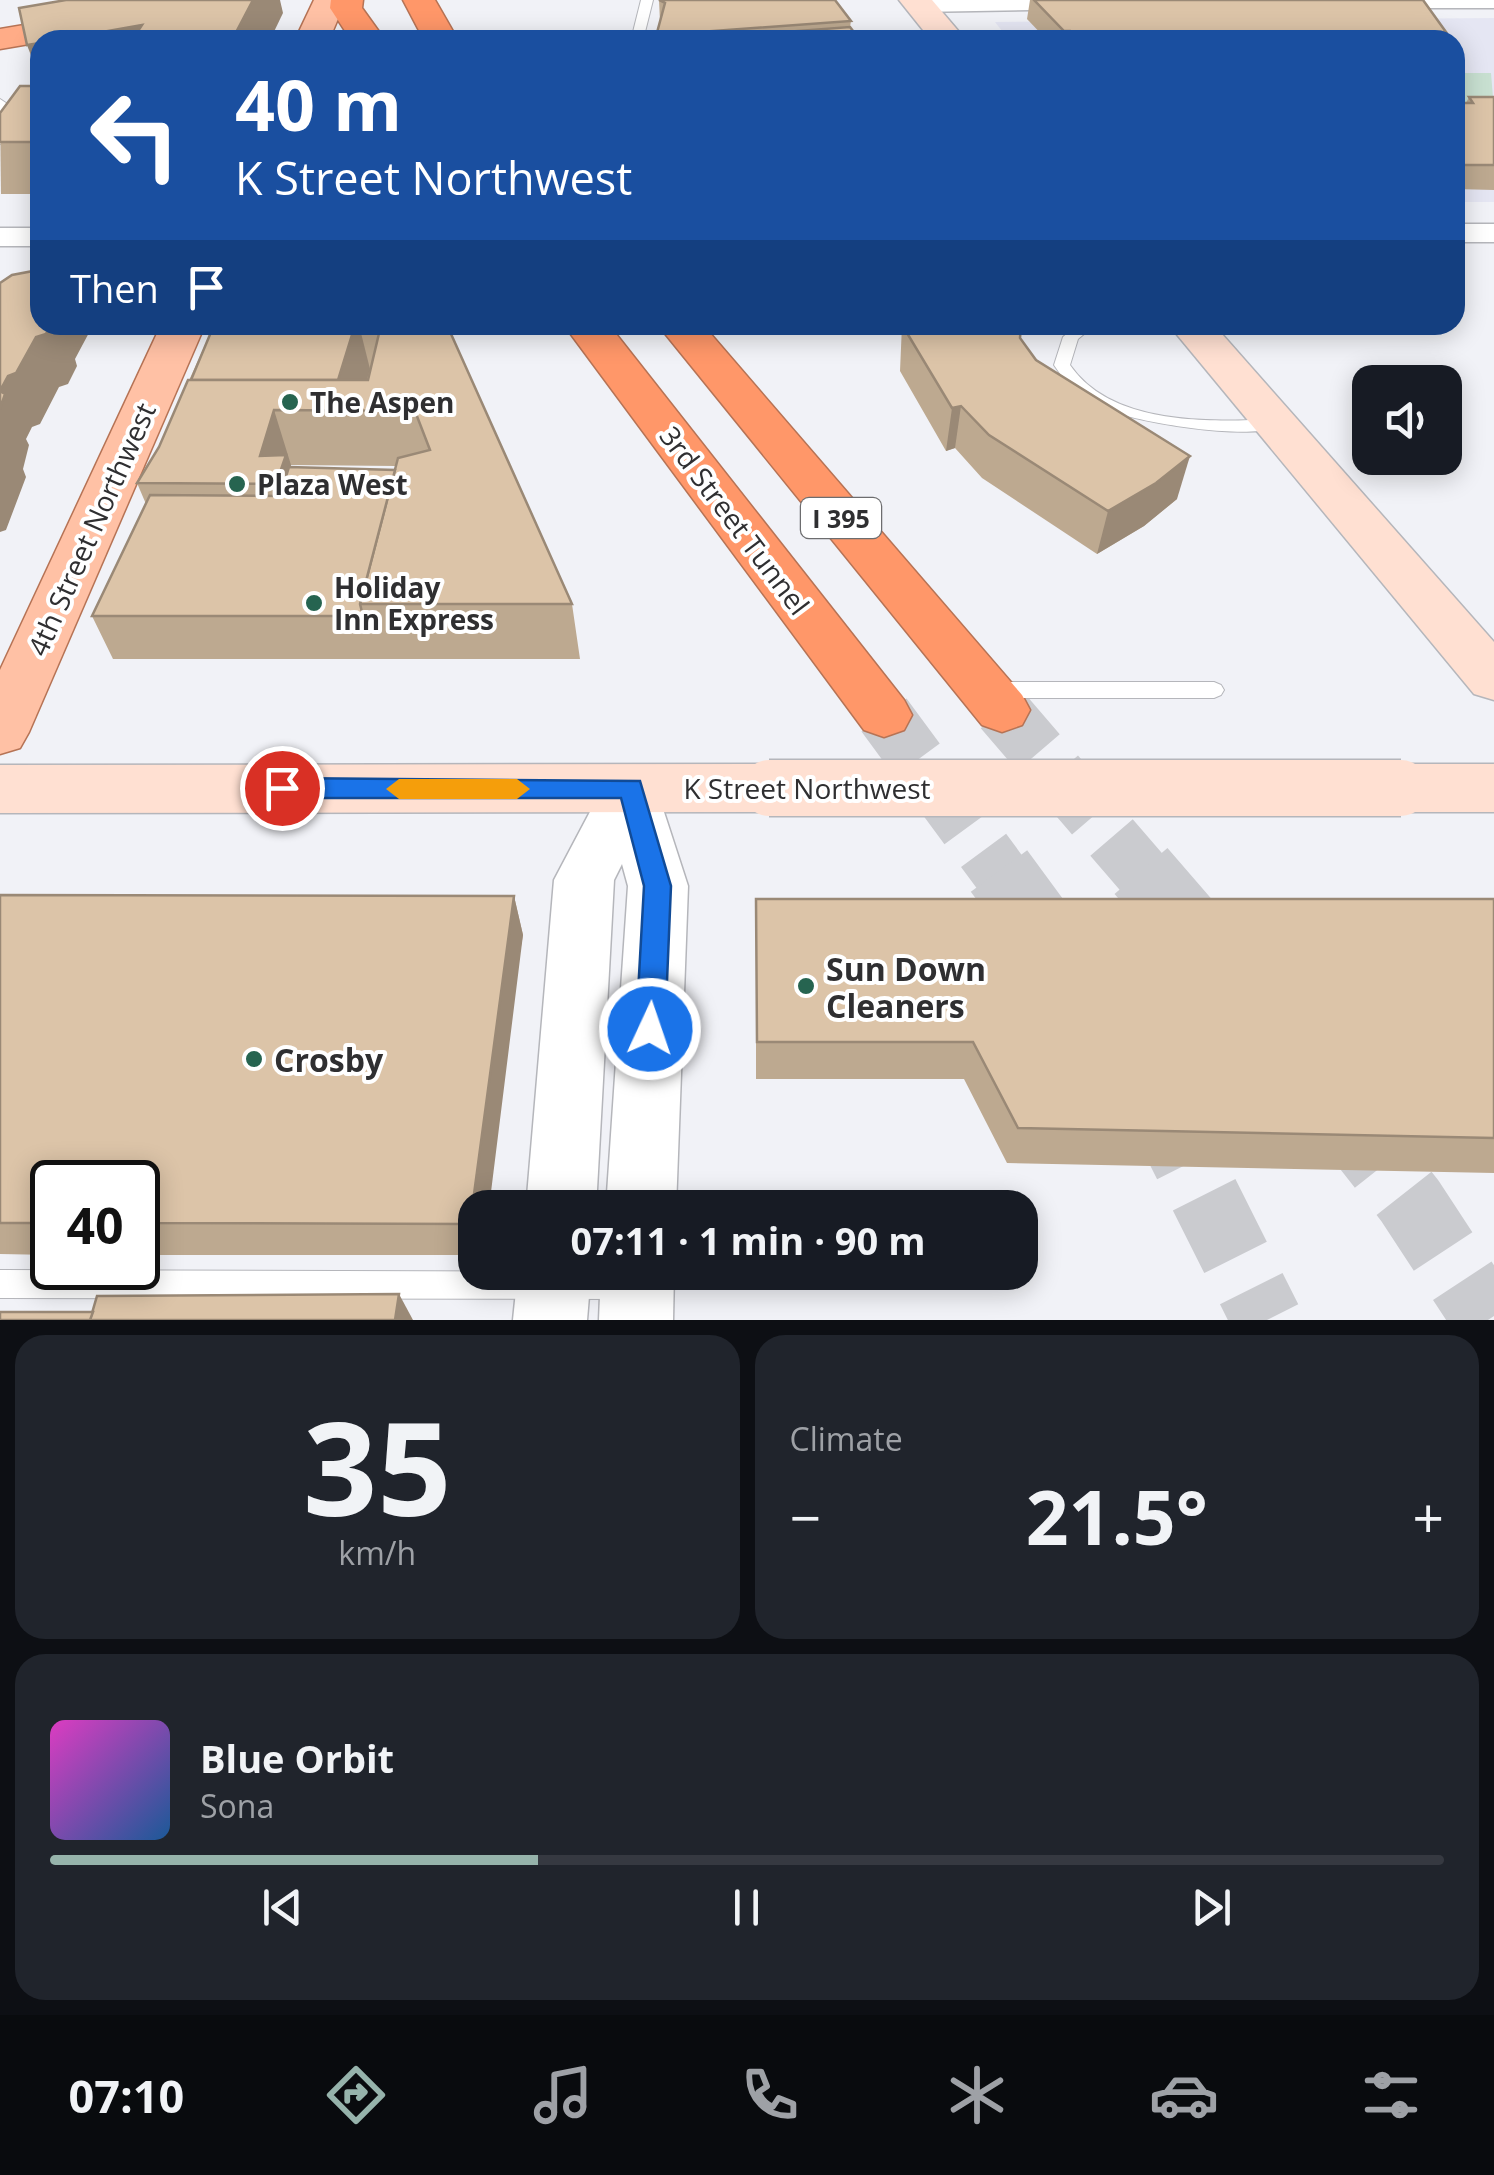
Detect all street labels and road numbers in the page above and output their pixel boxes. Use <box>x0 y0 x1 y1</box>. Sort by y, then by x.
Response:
street label: 4th Street Northwest <box>18 396 164 662</box>
street label: 3rd Street Tunnel <box>652 418 818 622</box>
road number: I 395 <box>801 498 881 538</box>
street label: K Street Northwest <box>683 769 931 807</box>

